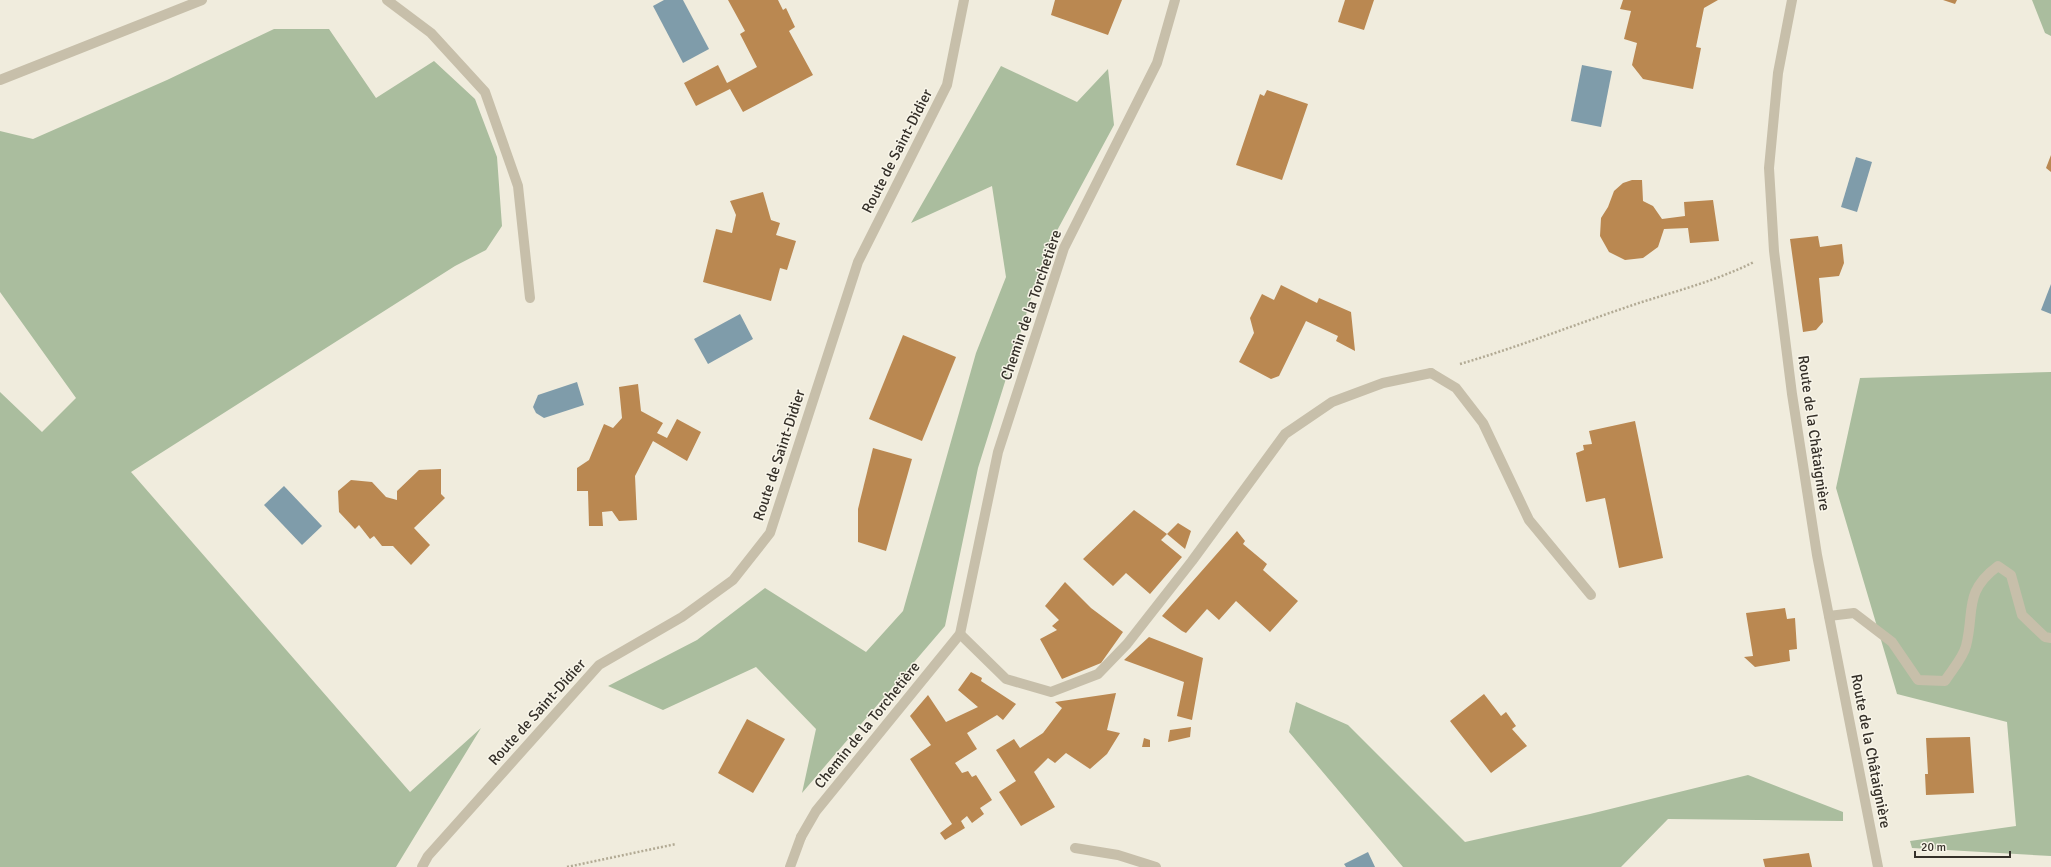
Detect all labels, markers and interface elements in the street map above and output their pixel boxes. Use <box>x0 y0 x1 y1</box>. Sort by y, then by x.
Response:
street label: Route de Saint-Didier <box>858 85 936 216</box>
street label: Chemin de la Torchetière <box>997 227 1065 383</box>
street label: Route de la Châtaignière <box>1794 354 1834 512</box>
street label: Route de Saint-Didier <box>749 387 809 523</box>
street label: Route de Saint-Didier <box>484 655 590 769</box>
street label: Chemin de la Torchetière <box>810 658 924 792</box>
street label: Route de la Châtaignière <box>1847 672 1895 830</box>
scale bar <box>1915 833 2010 859</box>
text: 20 m <box>1921 840 1946 855</box>

